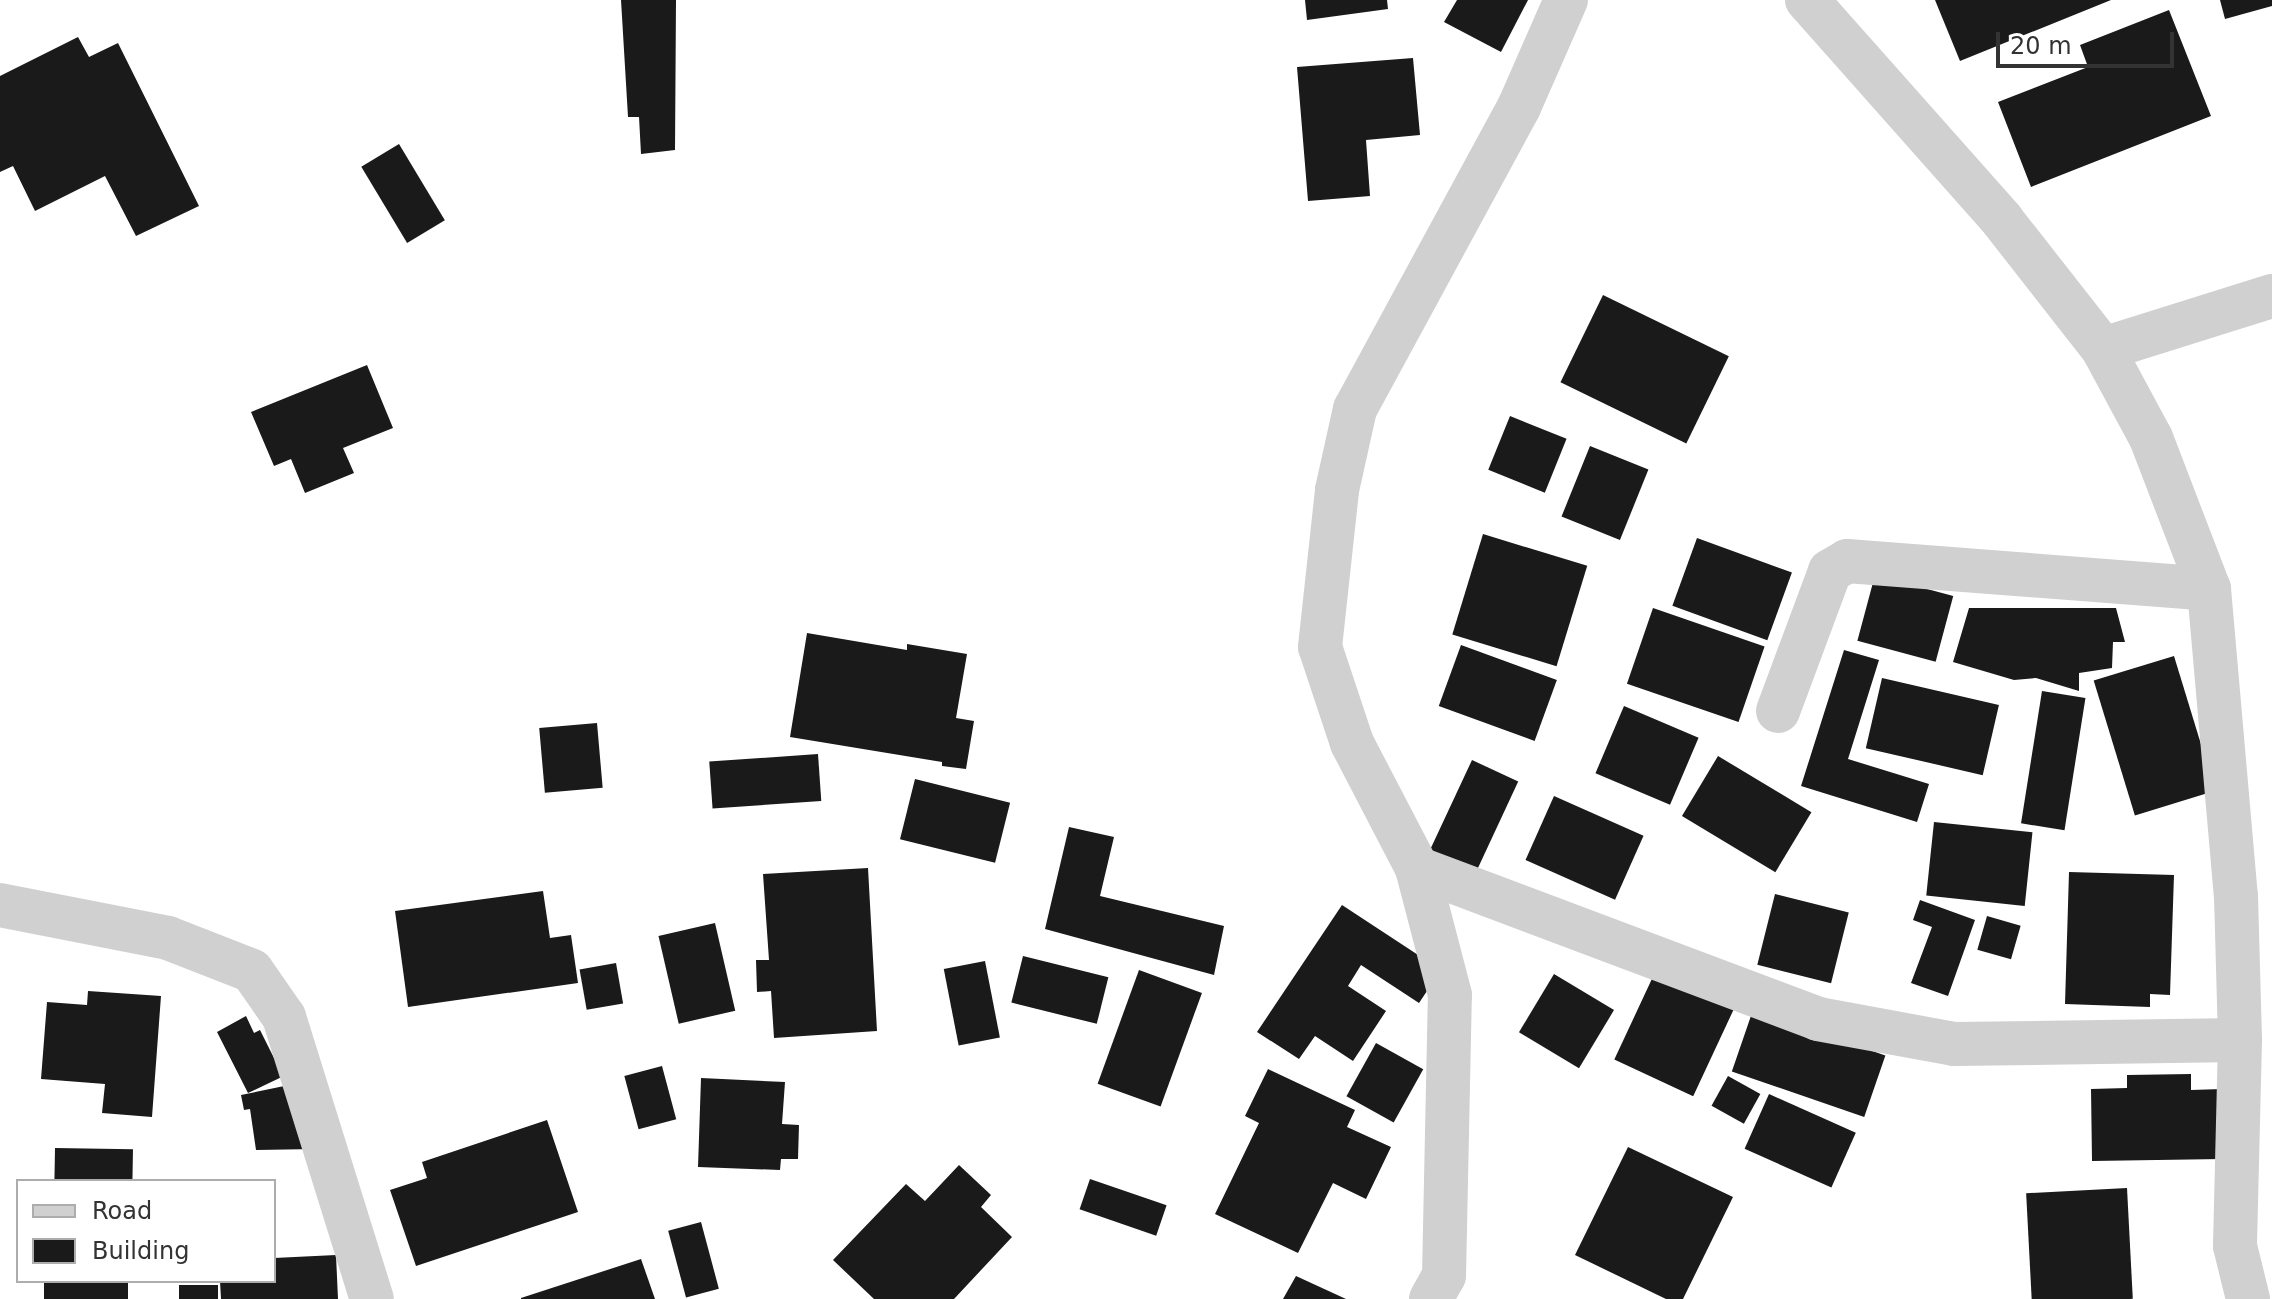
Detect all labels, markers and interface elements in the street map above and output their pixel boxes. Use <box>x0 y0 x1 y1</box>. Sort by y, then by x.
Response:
scale bar <box>2000 16 2178 66</box>
text: 20 m <box>2010 32 2072 60</box>
legend <box>16 1179 276 1283</box>
text: Road <box>92 1197 152 1225</box>
text: Building <box>92 1237 189 1265</box>

